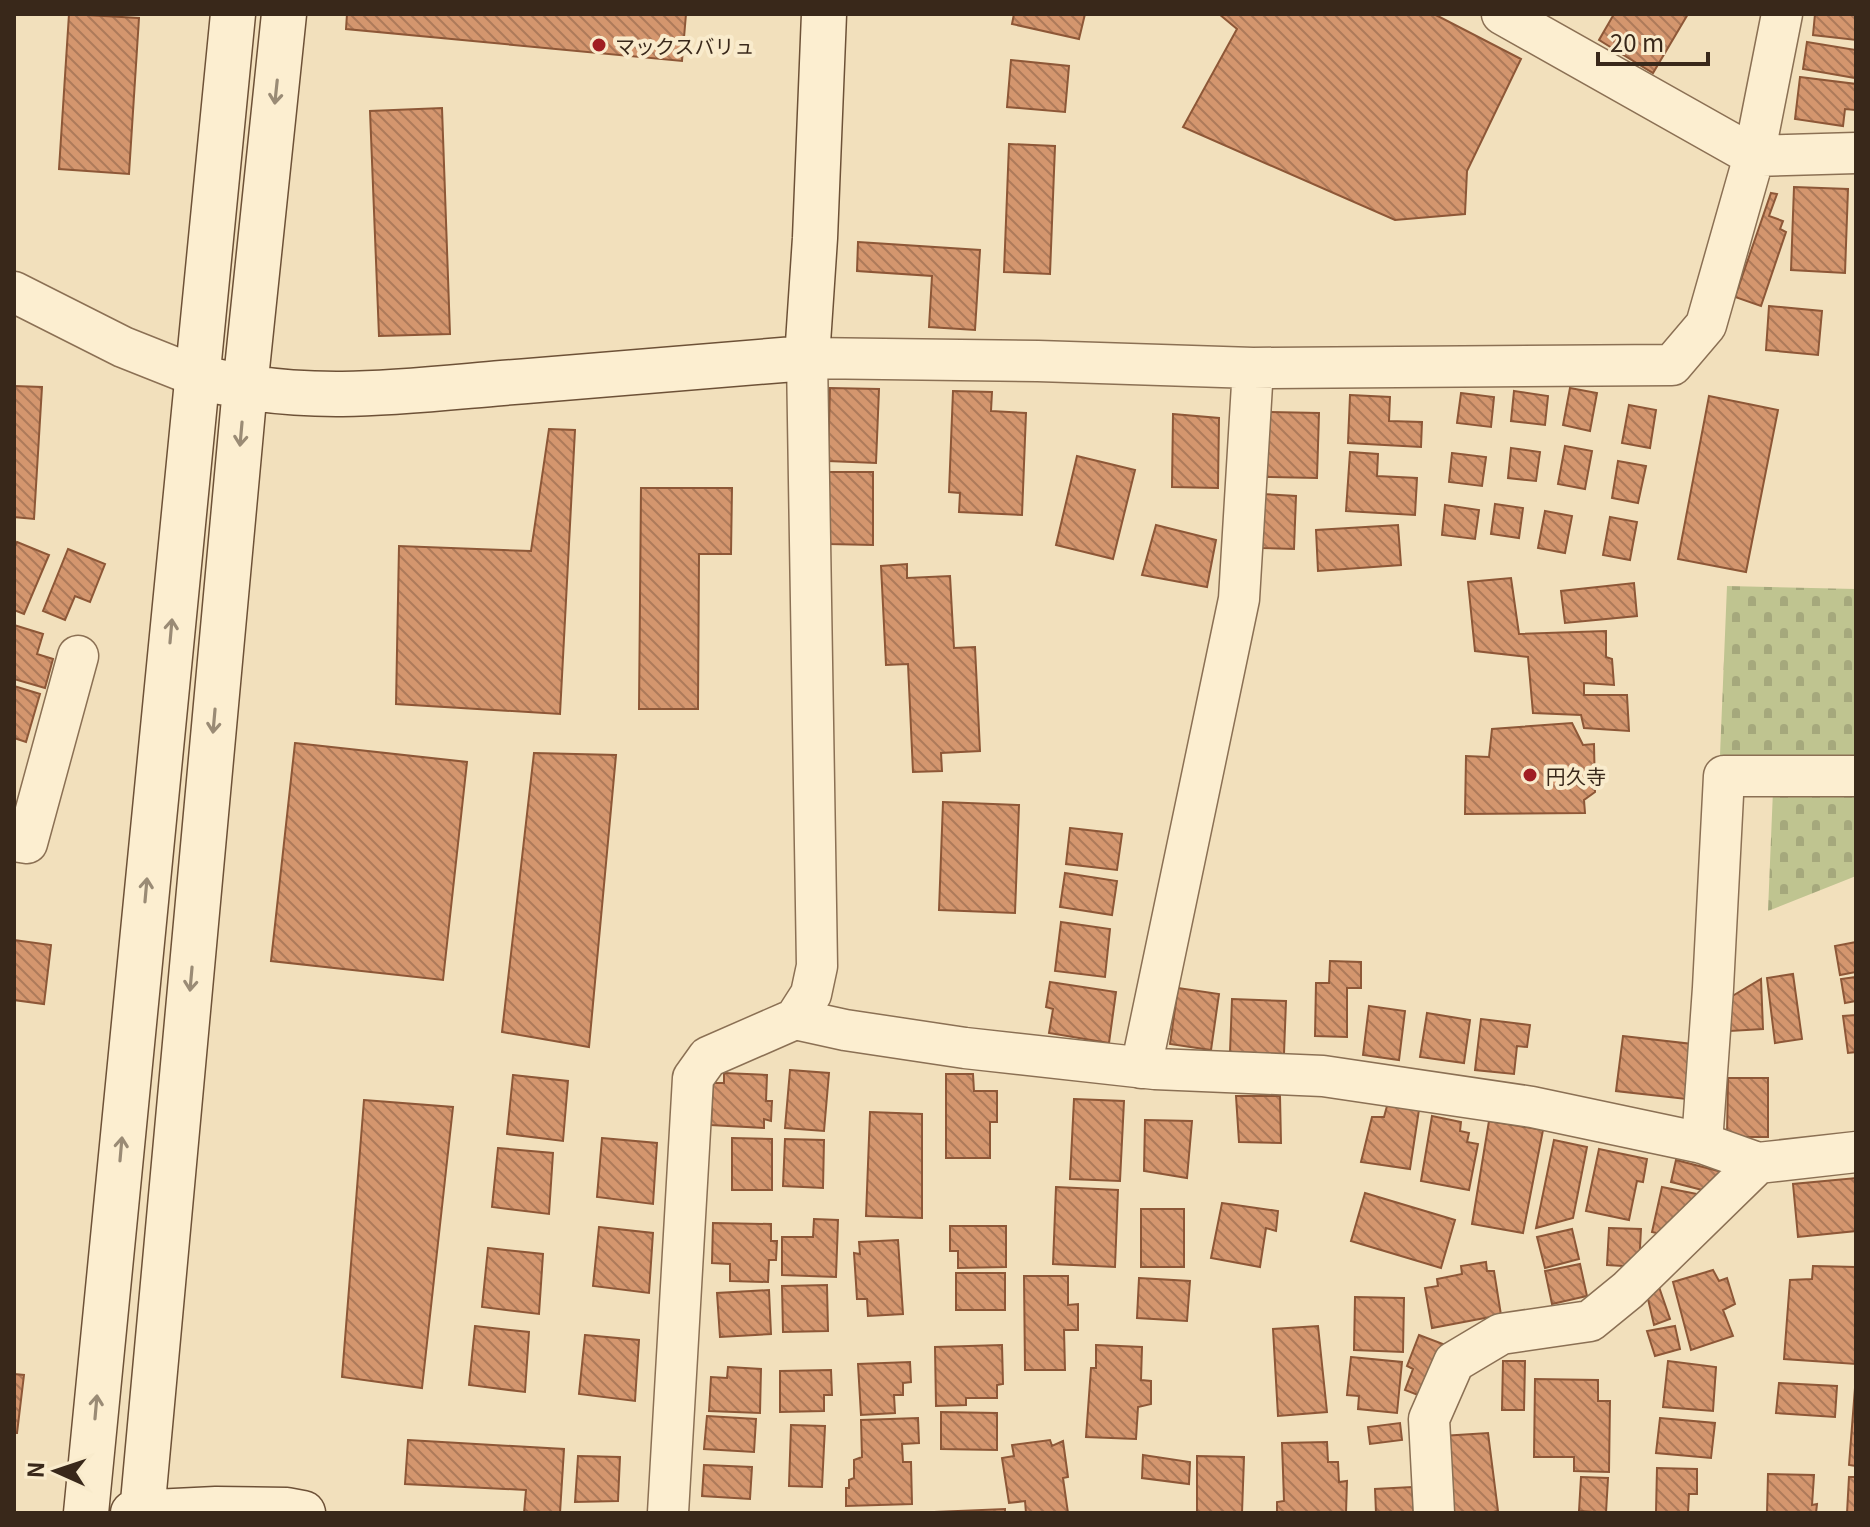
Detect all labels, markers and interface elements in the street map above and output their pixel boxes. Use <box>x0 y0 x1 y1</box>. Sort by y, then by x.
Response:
scale bar <box>1598 16 1708 66</box>
text: 20 m <box>1610 24 1664 59</box>
place label: マックスバリュ <box>615 31 754 60</box>
marker: マックスバリュ <box>590 36 608 54</box>
one-way arrow <box>268 78 283 104</box>
one-way arrow <box>233 420 248 447</box>
one-way arrow <box>164 618 179 645</box>
one-way arrow <box>207 707 222 733</box>
place label: 円久寺 <box>1546 761 1606 790</box>
marker: 円久寺 <box>1521 766 1539 784</box>
one-way arrow <box>139 877 154 904</box>
one-way arrow <box>183 966 198 992</box>
one-way arrow <box>114 1136 129 1163</box>
one-way arrow <box>89 1395 104 1421</box>
north arrow <box>16 1431 96 1511</box>
text: N <box>18 1461 50 1479</box>

